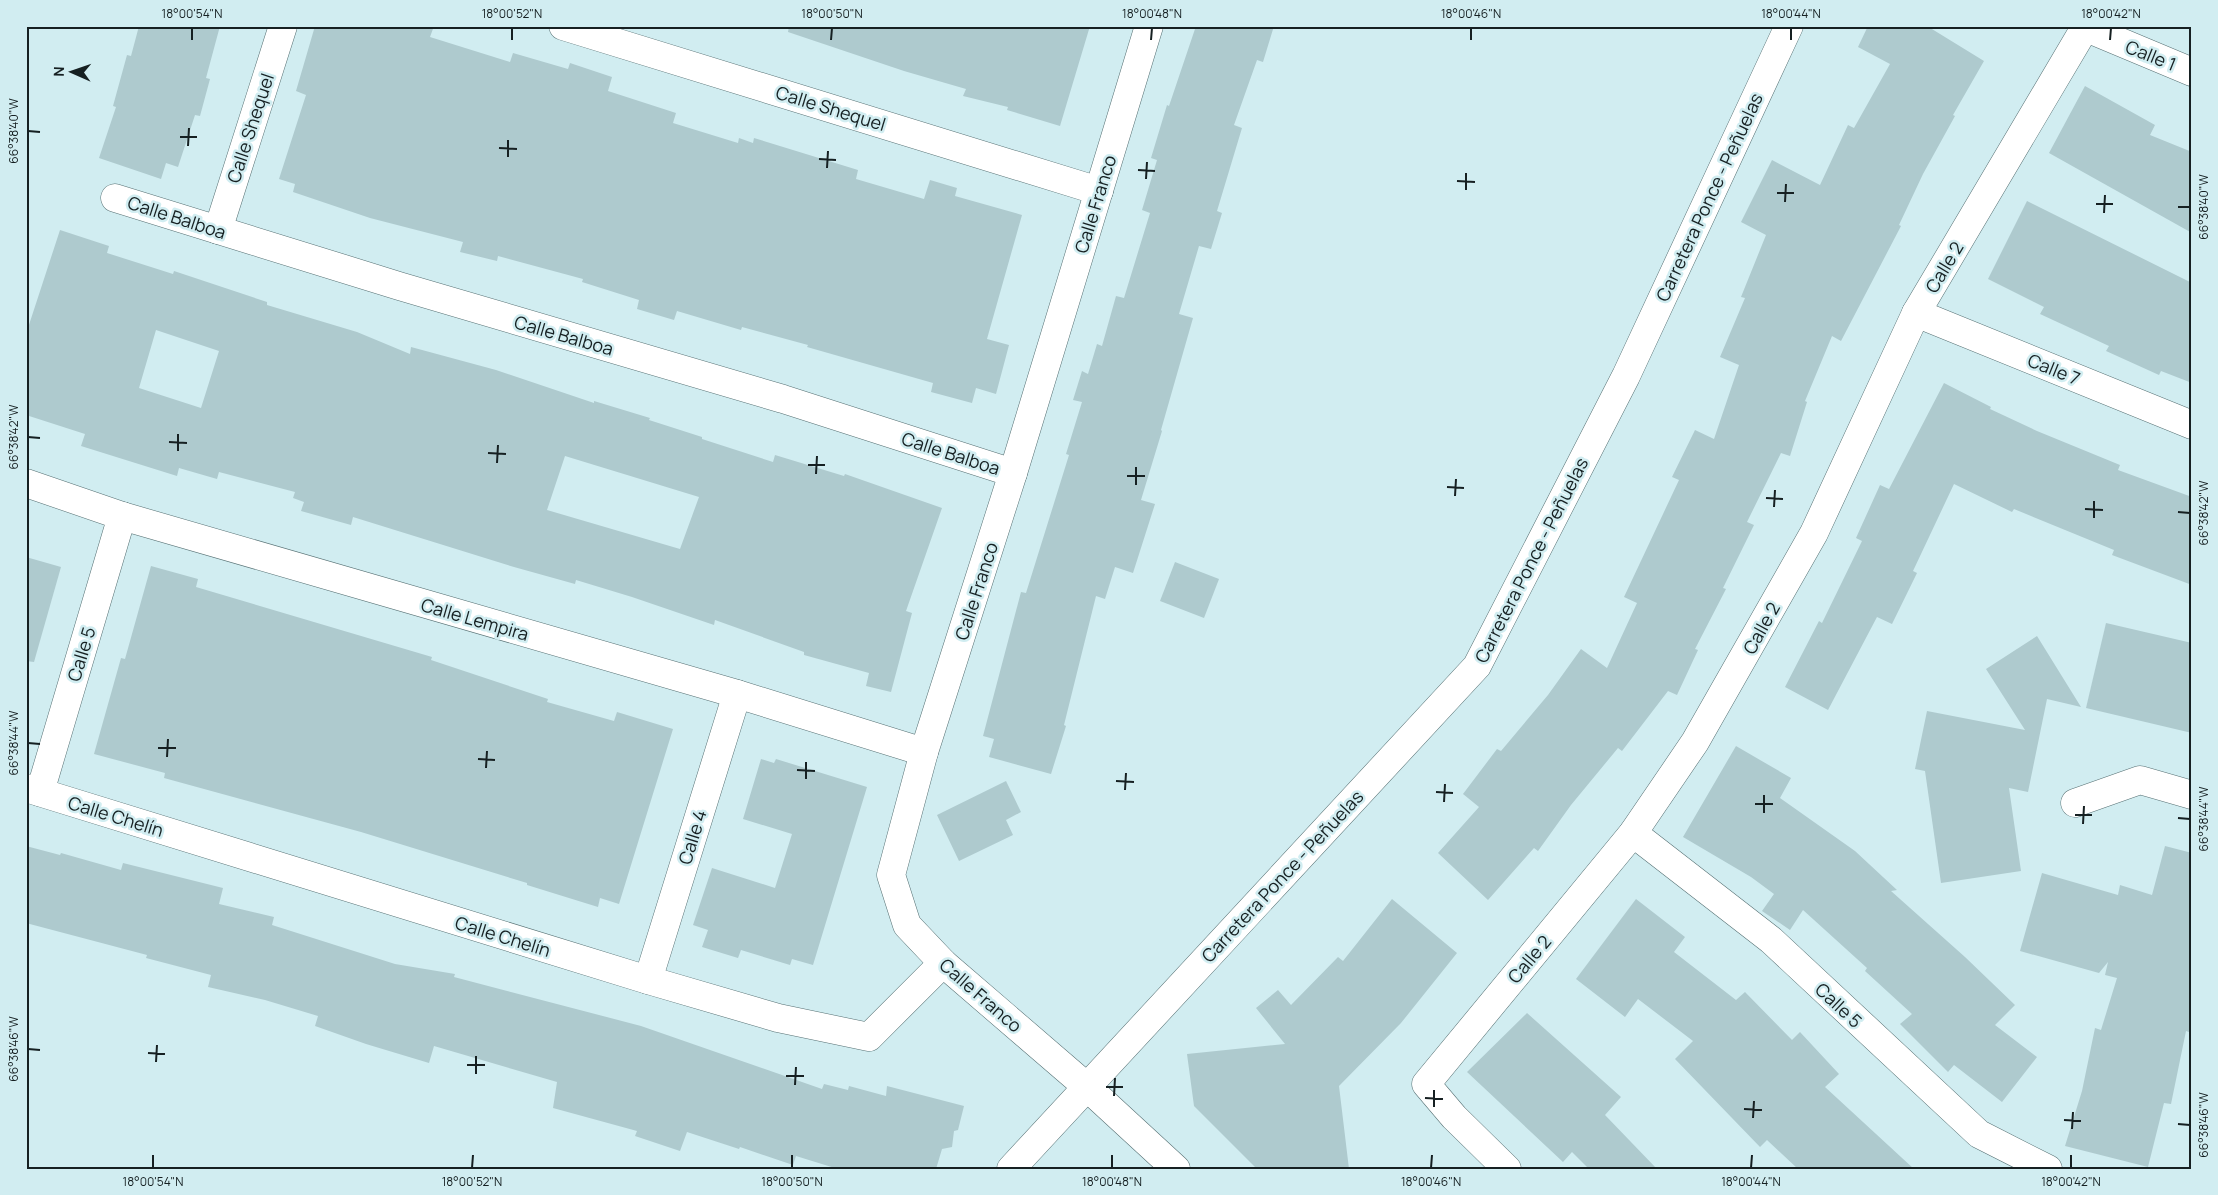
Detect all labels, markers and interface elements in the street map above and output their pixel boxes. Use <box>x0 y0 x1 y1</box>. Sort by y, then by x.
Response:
text: 18°00'54"N <box>162 5 222 22</box>
text: 18°00'52"N <box>482 5 542 22</box>
text: 18°00'50"N <box>801 5 863 22</box>
text: 18°00'48"N <box>1122 5 1182 22</box>
text: 18°00'46"N <box>1441 5 1501 22</box>
text: 18°00'44"N <box>1761 5 1821 22</box>
text: 18°00'42"N <box>2081 5 2141 22</box>
street label: Calle 1 <box>2122 34 2180 76</box>
north arrow <box>48 48 98 98</box>
text: N <box>49 66 68 77</box>
street label: Calle Shequel <box>221 70 279 186</box>
street label: Calle Shequel <box>773 80 889 136</box>
street label: Carretera Ponce - Peñuelas <box>1650 89 1768 305</box>
text: 66°38'40"W <box>5 98 22 164</box>
street label: Calle Franco <box>1069 152 1121 256</box>
text: 66°38'40"W <box>2195 174 2212 240</box>
street label: Calle Balboa <box>125 190 229 244</box>
street label: Calle 2 <box>1919 237 1969 297</box>
street label: Calle Balboa <box>512 309 616 361</box>
street label: Calle 7 <box>2024 348 2084 390</box>
text: 66°38'42"W <box>5 404 22 469</box>
street label: Calle Balboa <box>899 426 1003 480</box>
street label: Carretera Ponce - Peñuelas <box>1469 453 1593 667</box>
text: 66°38'42"W <box>2195 480 2212 545</box>
street label: Calle Franco <box>949 539 1003 643</box>
street label: Calle Lempira <box>418 592 532 646</box>
street label: Calle 2 <box>1737 598 1785 658</box>
street label: Calle 5 <box>61 624 101 684</box>
text: 66°38'44"W <box>5 710 22 775</box>
street label: Carretera Ponce - Peñuelas <box>1196 785 1368 967</box>
text: 66°38'44"W <box>2195 786 2212 851</box>
street label: Calle Chelín <box>65 790 167 842</box>
street label: Calle 4 <box>672 807 712 867</box>
street label: Calle Chelín <box>452 910 554 962</box>
street label: Calle 2 <box>1502 930 1556 988</box>
street label: Calle Franco <box>935 953 1027 1037</box>
street label: Calle 5 <box>1810 977 1868 1033</box>
text: 66°38'46"W <box>5 1015 22 1082</box>
text: 66°38'46"W <box>2195 1091 2212 1158</box>
text: 18°00'54"N <box>123 1173 183 1190</box>
text: 18°00'52"N <box>442 1173 502 1190</box>
text: 18°00'50"N <box>761 1173 823 1190</box>
text: 18°00'48"N <box>1082 1173 1142 1190</box>
text: 18°00'46"N <box>1401 1173 1461 1190</box>
text: 18°00'44"N <box>1721 1173 1781 1190</box>
text: 18°00'42"N <box>2041 1173 2101 1190</box>

